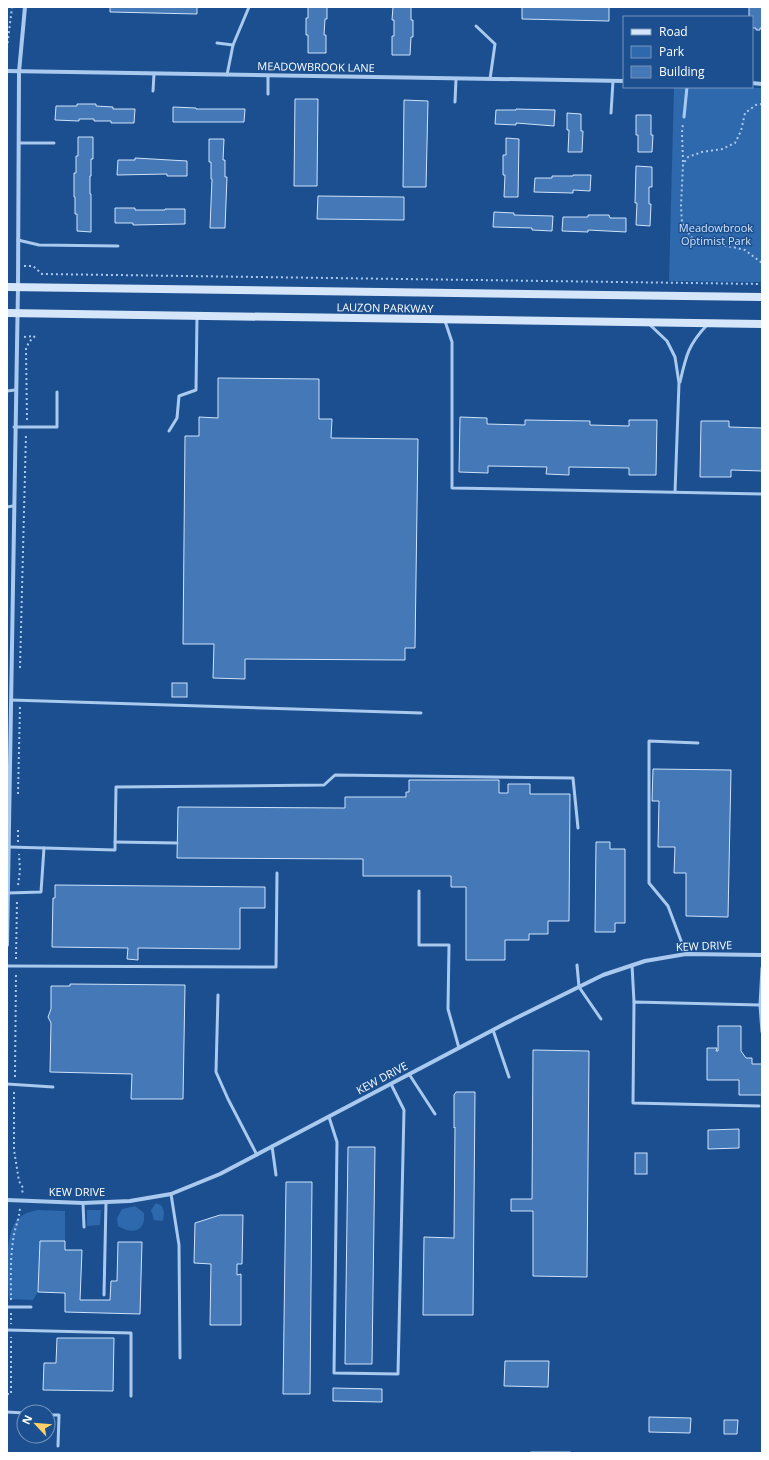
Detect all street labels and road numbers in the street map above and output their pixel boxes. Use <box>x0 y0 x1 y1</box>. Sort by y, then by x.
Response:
street label: MEADOWBROOK LANE <box>257 58 375 75</box>
street label: LAUZON PARKWAY <box>336 299 435 316</box>
street label: KEW DRIVE <box>676 937 732 954</box>
street label: KEW DRIVE <box>353 1058 410 1097</box>
street label: KEW DRIVE <box>49 1184 105 1199</box>

